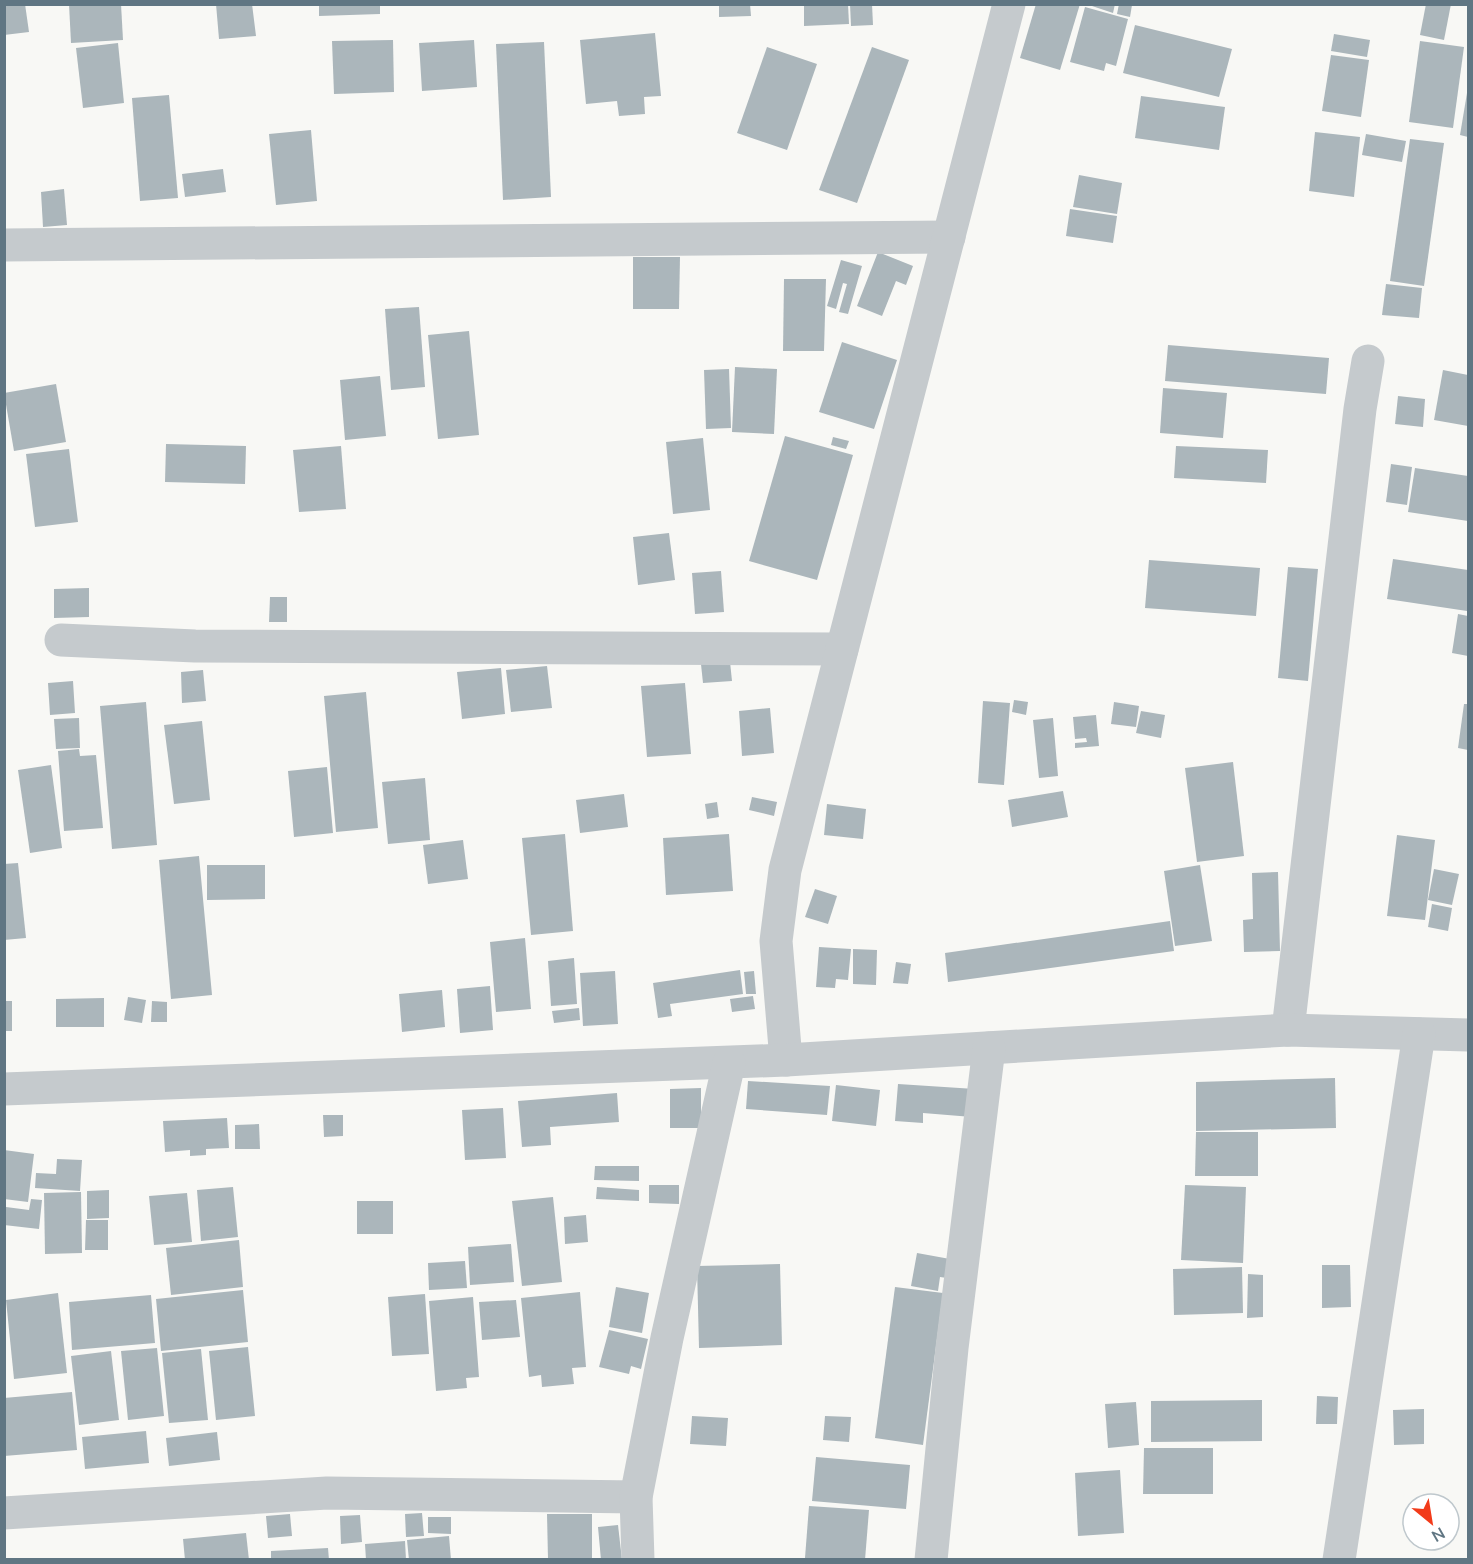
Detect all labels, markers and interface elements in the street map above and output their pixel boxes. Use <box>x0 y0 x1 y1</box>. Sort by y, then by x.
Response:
north arrow <box>1401 1492 1461 1552</box>
text: N <box>1428 1523 1449 1547</box>

